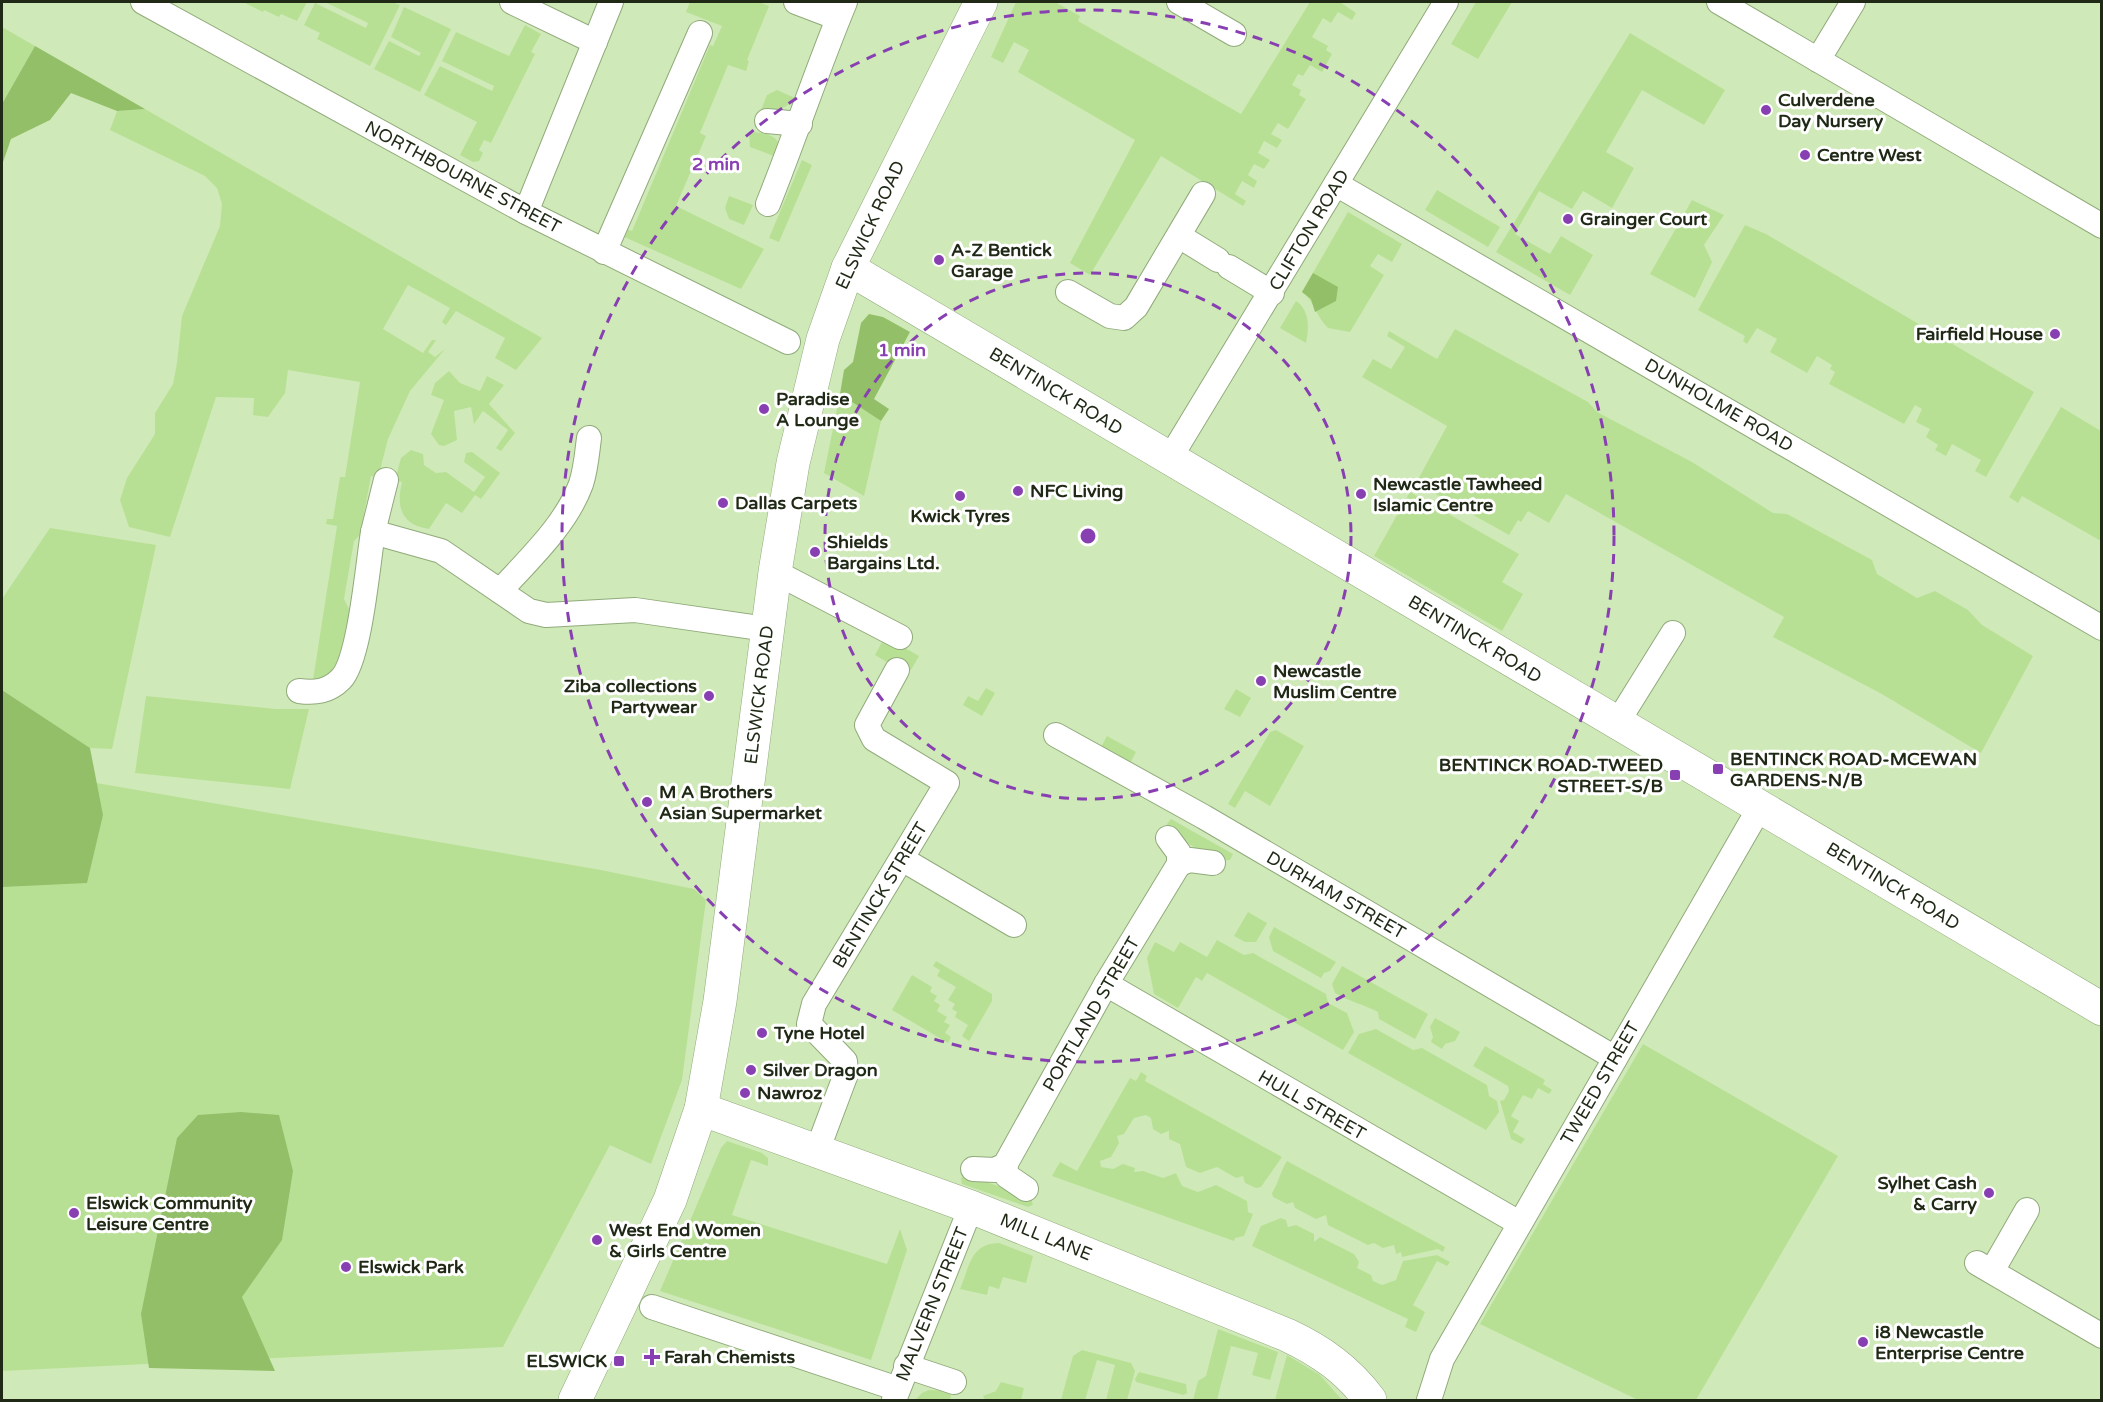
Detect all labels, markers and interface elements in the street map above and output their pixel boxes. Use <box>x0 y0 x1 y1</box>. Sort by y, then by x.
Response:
place label: Culverdene Day Nursery <box>1778 89 1883 132</box>
marker: Culverdene Day Nursery <box>1759 103 1773 117</box>
street label: NORTHBOURNE STREET <box>361 116 565 238</box>
place label: Centre West <box>1817 144 1922 166</box>
marker: Centre West <box>1798 148 1812 162</box>
text: 2 min <box>692 153 740 175</box>
street label: ELSWICK ROAD <box>831 157 909 293</box>
street label: CLIFTON ROAD <box>1264 165 1354 295</box>
place label: Grainger Court <box>1580 208 1707 230</box>
marker: Grainger Court <box>1561 212 1575 226</box>
place label: A-Z Bentick Garage <box>951 239 1052 282</box>
marker: A-Z Bentick Garage <box>932 253 946 267</box>
place label: Fairfield House <box>1916 323 2043 345</box>
marker: Fairfield House <box>2048 327 2062 341</box>
text: 1 min <box>878 339 926 361</box>
street label: BENTINCK ROAD <box>985 342 1127 440</box>
street label: DUNHOLME ROAD <box>1641 354 1797 456</box>
place label: Paradise A Lounge <box>776 388 859 431</box>
marker: Paradise A Lounge <box>757 402 771 416</box>
place label: Newcastle Tawheed Islamic Centre <box>1373 473 1542 516</box>
place label: NFC Living <box>1030 480 1123 502</box>
marker: NFC Living <box>1011 484 1025 498</box>
marker: Newcastle Tawheed Islamic Centre <box>1354 487 1368 501</box>
marker: Kwick Tyres <box>953 489 967 503</box>
place label: Dallas Carpets <box>735 492 858 514</box>
marker: Dallas Carpets <box>716 496 730 510</box>
place label: Kwick Tyres <box>910 505 1010 527</box>
centre of rings <box>1078 526 1098 546</box>
place label: Shields Bargains Ltd. <box>827 531 940 574</box>
marker: Shields Bargains Ltd. <box>808 545 822 559</box>
street label: BENTINCK ROAD <box>1404 590 1546 688</box>
street label: ELSWICK ROAD <box>740 624 778 766</box>
place label: Newcastle Muslim Centre <box>1273 660 1397 703</box>
marker: Newcastle Muslim Centre <box>1254 674 1268 688</box>
place label: Ziba collections Partywear <box>564 675 698 718</box>
marker: Ziba collections Partywear <box>702 689 716 703</box>
place label: BENTINCK ROAD-MCEWAN GARDENS-N/B <box>1730 748 1977 791</box>
place label: BENTINCK ROAD-TWEED STREET-S/B <box>1439 754 1663 797</box>
marker: BENTINCK ROAD-MCEWAN GARDENS-N/B <box>1711 762 1725 776</box>
marker: BENTINCK ROAD-TWEED STREET-S/B <box>1668 768 1682 782</box>
place label: M A Brothers Asian Supermarket <box>659 781 822 824</box>
marker: M A Brothers Asian Supermarket <box>640 795 654 809</box>
street label: BENTINCK STREET <box>828 818 932 972</box>
street label: BENTINCK ROAD <box>1822 837 1964 935</box>
street label: DURHAM STREET <box>1262 846 1410 944</box>
street label: PORTLAND STREET <box>1038 933 1144 1095</box>
street label: TWEED STREET <box>1556 1018 1644 1148</box>
place label: Tyne Hotel <box>773 1022 865 1044</box>
marker: Tyne Hotel <box>755 1026 769 1040</box>
place label: Silver Dragon <box>763 1059 878 1081</box>
marker: Silver Dragon <box>744 1063 758 1077</box>
street label: HULL STREET <box>1254 1065 1370 1145</box>
place label: Nawroz <box>757 1082 822 1104</box>
marker: Nawroz <box>738 1086 752 1100</box>
place label: Sylhet Cash & Carry <box>1877 1172 1977 1215</box>
marker: Sylhet Cash & Carry <box>1982 1186 1996 1200</box>
place label: Elswick Community Leisure Centre <box>86 1192 253 1235</box>
marker: Elswick Community Leisure Centre <box>67 1206 81 1220</box>
street label: MILL LANE <box>997 1209 1095 1265</box>
place label: West End Women & Girls Centre <box>609 1219 761 1262</box>
street label: MALVERN STREET <box>891 1224 973 1384</box>
marker: West End Women & Girls Centre <box>590 1233 604 1247</box>
place label: Elswick Park <box>358 1256 464 1278</box>
marker: Elswick Park <box>339 1260 353 1274</box>
place label: i8 Newcastle Enterprise Centre <box>1875 1321 2024 1364</box>
marker: i8 Newcastle Enterprise Centre <box>1856 1335 1870 1349</box>
place label: Farah Chemists <box>664 1346 795 1368</box>
place label: ELSWICK <box>526 1350 607 1372</box>
marker: Farah Chemists <box>645 1350 659 1364</box>
marker: ELSWICK <box>612 1354 626 1368</box>

